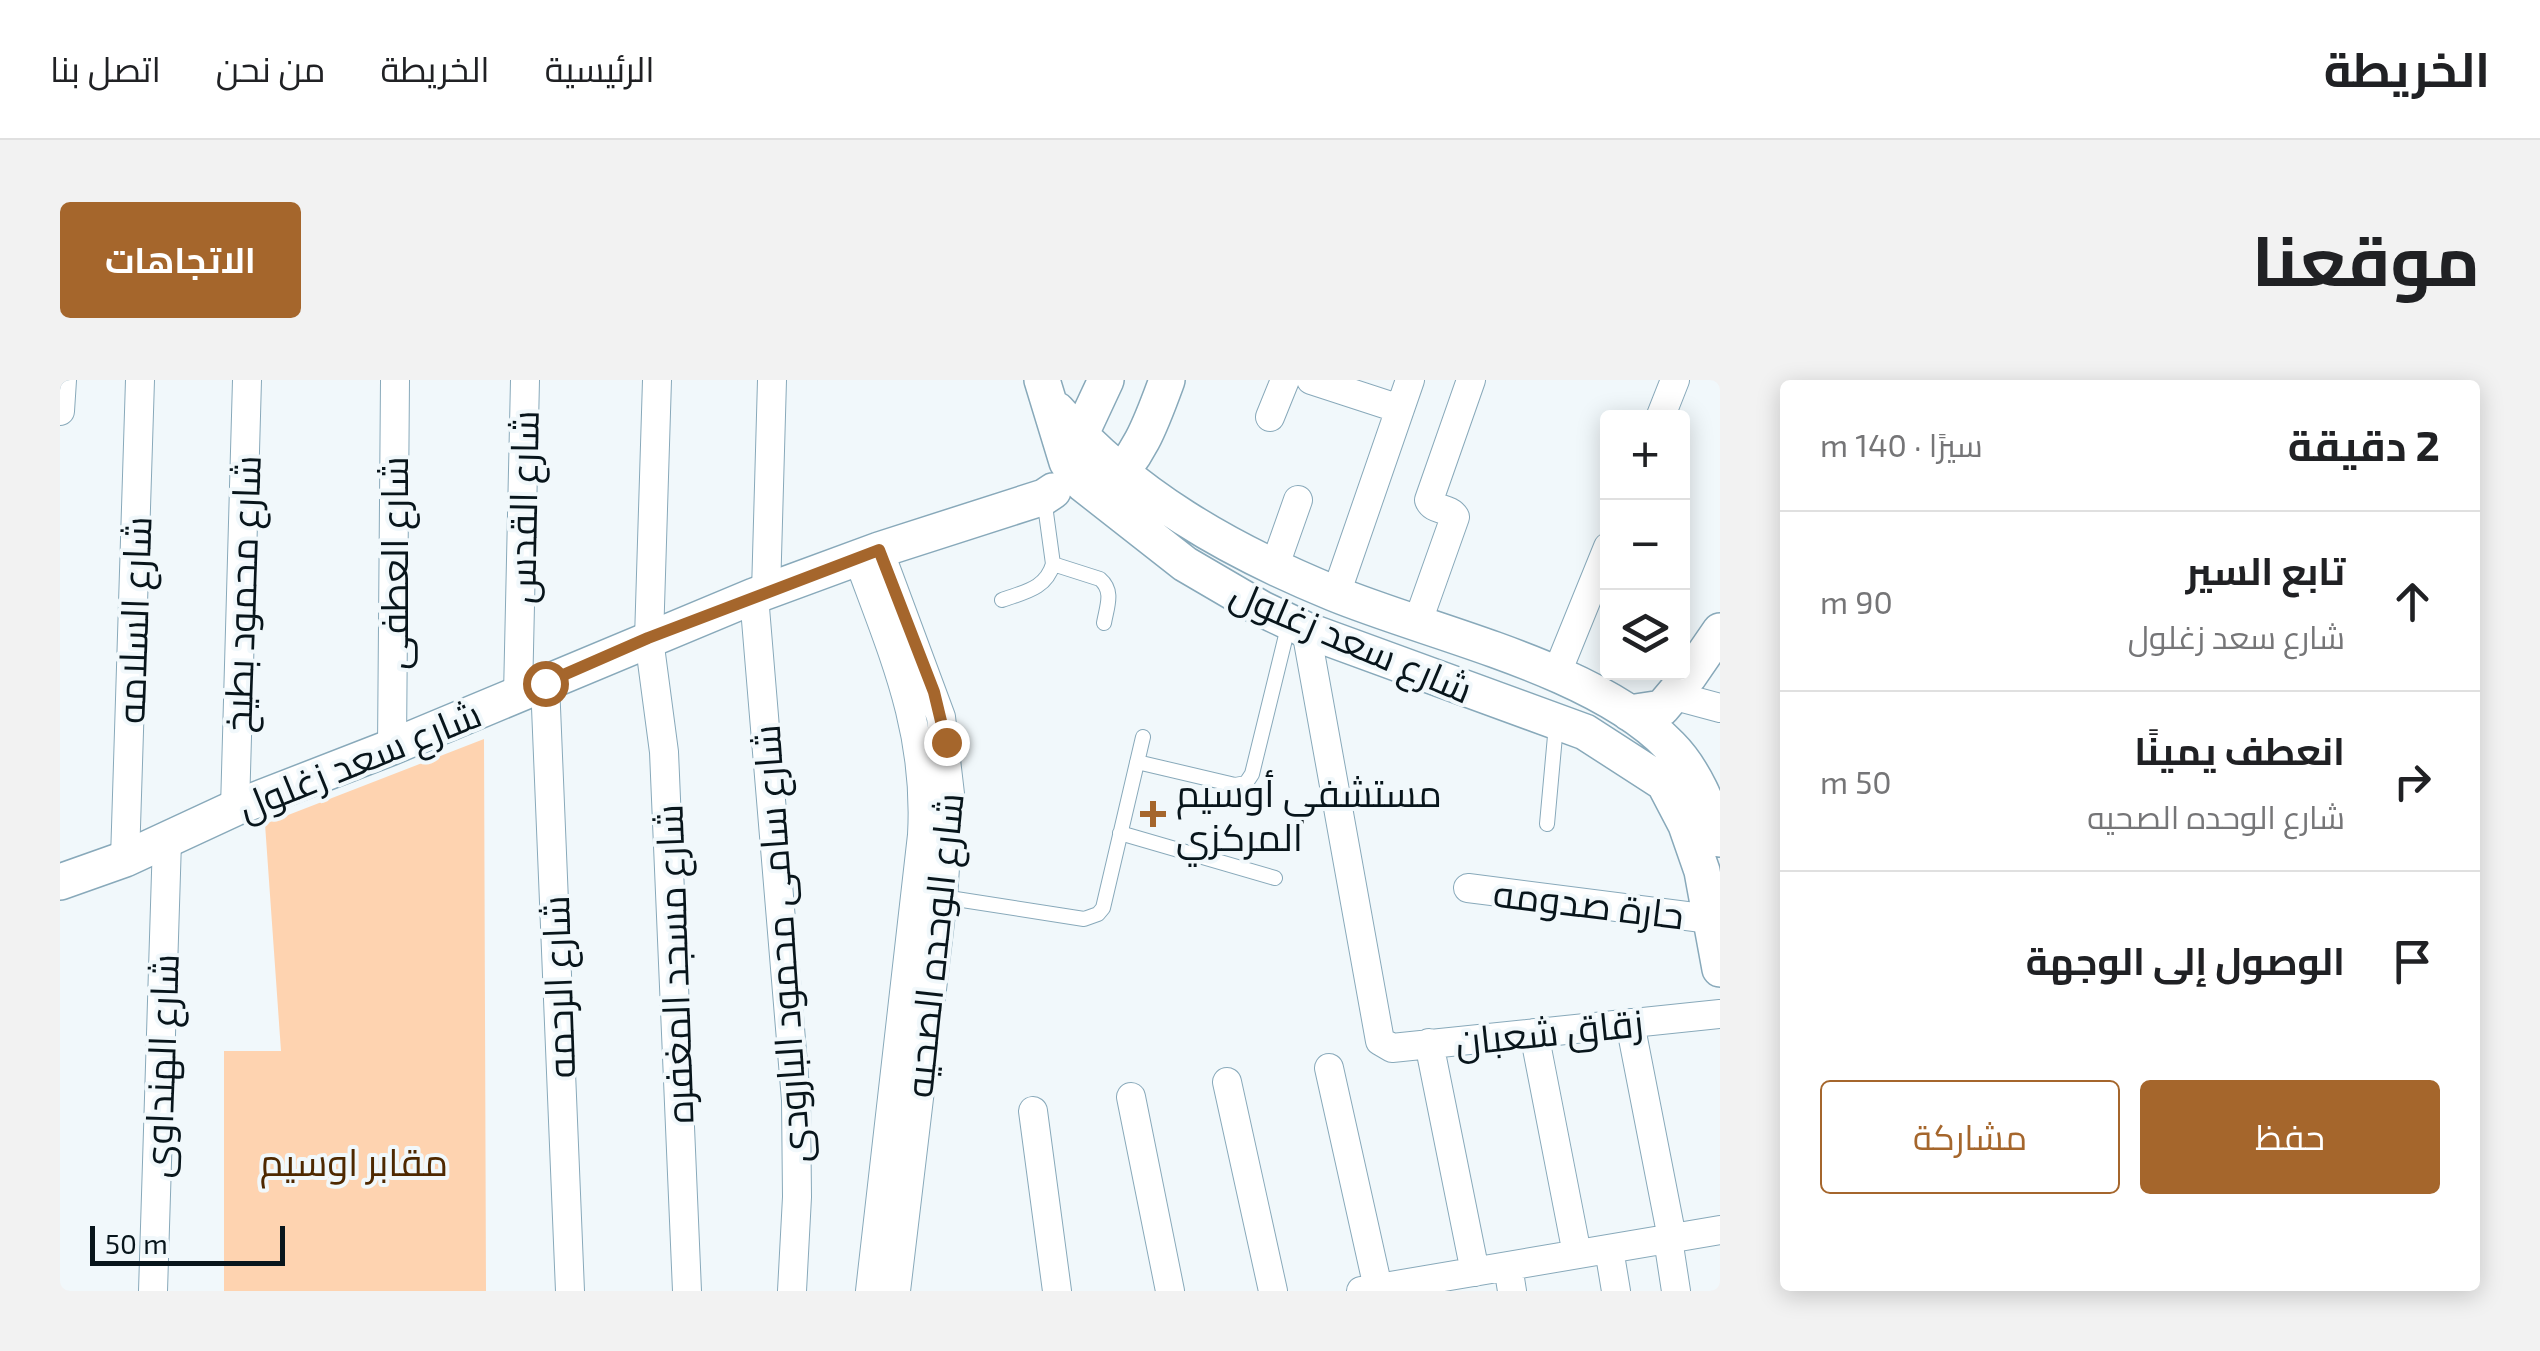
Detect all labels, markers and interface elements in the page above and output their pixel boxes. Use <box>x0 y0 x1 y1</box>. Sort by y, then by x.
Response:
text: الخريطة <box>2324 39 2490 97</box>
text: اتصل بنا <box>50 47 161 89</box>
text: من نحن <box>216 47 326 89</box>
text: الخريطة <box>381 47 490 89</box>
text: الرئيسية <box>545 47 655 89</box>
button: الاتجاهات <box>60 202 301 318</box>
text: موقعنا <box>2252 216 2480 300</box>
street label: شارع القدس <box>497 410 551 604</box>
map controls <box>1600 410 1690 680</box>
button: + <box>1600 410 1690 500</box>
text: 2 دقيقة <box>2288 419 2440 469</box>
text: سيرًا · 140 m <box>1820 425 1983 463</box>
street label: شارع محمود بطيخ <box>213 455 273 734</box>
street label: شارع العطفى <box>370 456 420 670</box>
button: − <box>1600 500 1690 590</box>
street label: شارع السلامه <box>106 516 164 725</box>
text: تابع السير <box>2186 547 2345 593</box>
street label: شارع سعد زغلول <box>1223 568 1480 715</box>
icon: ahead <box>2385 574 2440 629</box>
text: 90 m <box>1820 582 1893 620</box>
button: layers <box>1600 590 1690 680</box>
text: شارع سعد زغلول <box>2128 617 2345 655</box>
route start <box>523 661 569 707</box>
street label: شارع سعد زغلول <box>231 689 489 832</box>
route end <box>924 720 970 766</box>
street label: شارع سامى محمود البارودى <box>742 723 822 1165</box>
text: انعطف يمينًا <box>2134 727 2345 773</box>
icon: right <box>2385 754 2440 809</box>
text: 50 m <box>1820 762 1892 800</box>
place label: مستشفي أوسيم المركزي <box>1176 769 1442 867</box>
street label: شارع الوحده الصحيه <box>894 790 976 1100</box>
text: شارع الوحده الصحيه <box>2087 797 2345 835</box>
marker: مستشفي أوسيم المركزي <box>1140 801 1166 827</box>
street label: شارع مسجد المغفره <box>644 804 706 1124</box>
street label: حارة صدومه <box>1491 869 1687 938</box>
street label: شارع الرحمه <box>531 895 587 1079</box>
icon: arrive <box>2385 934 2440 989</box>
text: الوصول إلى الوجهة <box>2026 937 2345 983</box>
street label: شارع الهنداوى <box>133 953 191 1179</box>
street label: زقاق شعبان <box>1453 998 1646 1066</box>
button: مشاركة <box>1820 1080 2120 1194</box>
button: حفظ <box>2140 1080 2440 1194</box>
park label: مقابر اوسيم <box>260 1138 448 1189</box>
scale bar <box>90 1221 285 1266</box>
text: 50 m <box>105 1226 168 1260</box>

